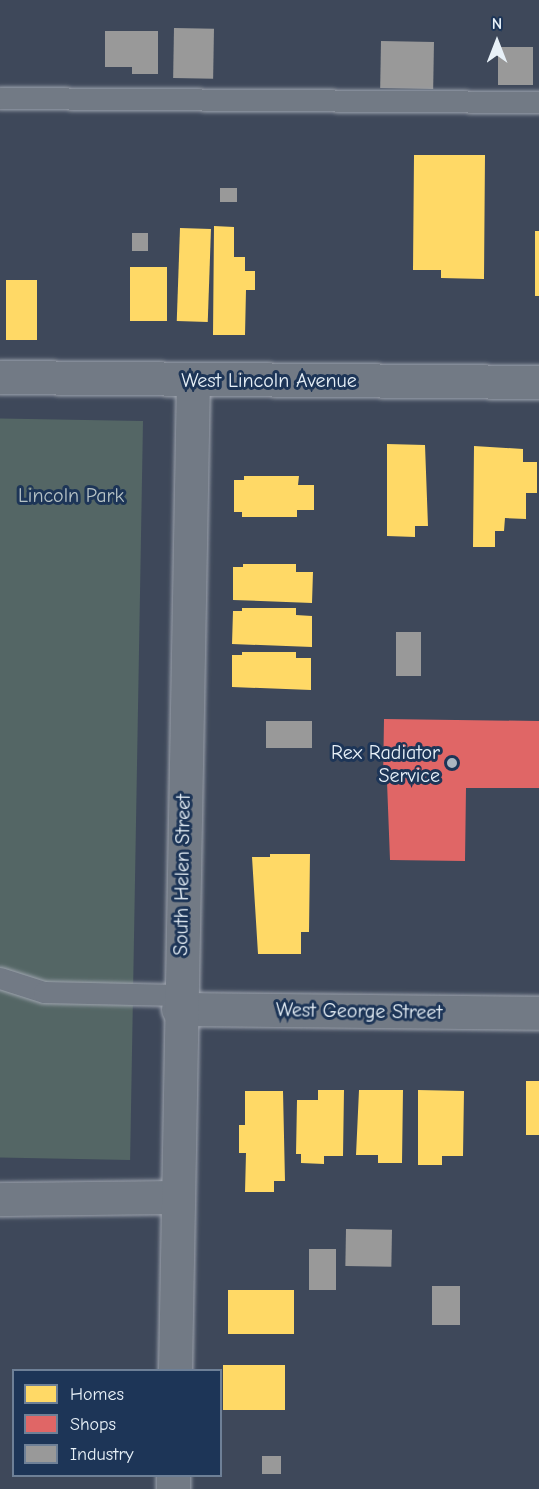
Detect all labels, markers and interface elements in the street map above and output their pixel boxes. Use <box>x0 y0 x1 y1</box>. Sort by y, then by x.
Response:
north arrow <box>467 12 527 72</box>
text: N <box>492 15 502 33</box>
street label: West Lincoln Avenue <box>181 368 357 392</box>
park label: Lincoln Park <box>18 483 124 507</box>
place label: Rex Radiator Service <box>331 740 440 787</box>
marker: Rex Radiator Service <box>445 756 459 770</box>
street label: South Helen Street <box>169 794 195 956</box>
street label: West George Street <box>276 998 442 1024</box>
legend <box>12 1369 222 1477</box>
text: Homes <box>70 1384 124 1405</box>
text: Shops <box>70 1414 116 1435</box>
text: Industry <box>70 1444 134 1465</box>

